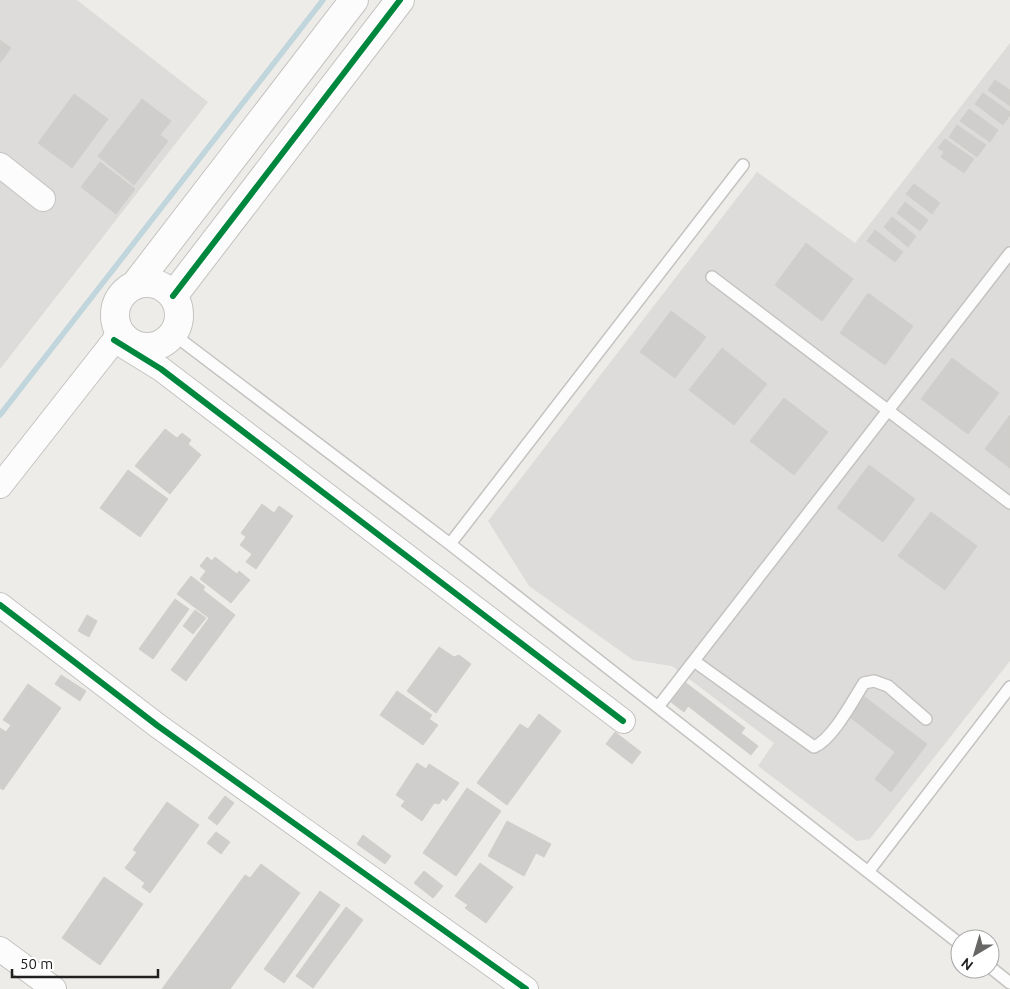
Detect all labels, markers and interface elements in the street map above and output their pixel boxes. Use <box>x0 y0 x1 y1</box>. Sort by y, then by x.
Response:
north arrow <box>950 929 1000 979</box>
scale bar <box>12 946 159 978</box>
text: 50 m <box>20 955 53 972</box>
text: N <box>958 955 976 974</box>

